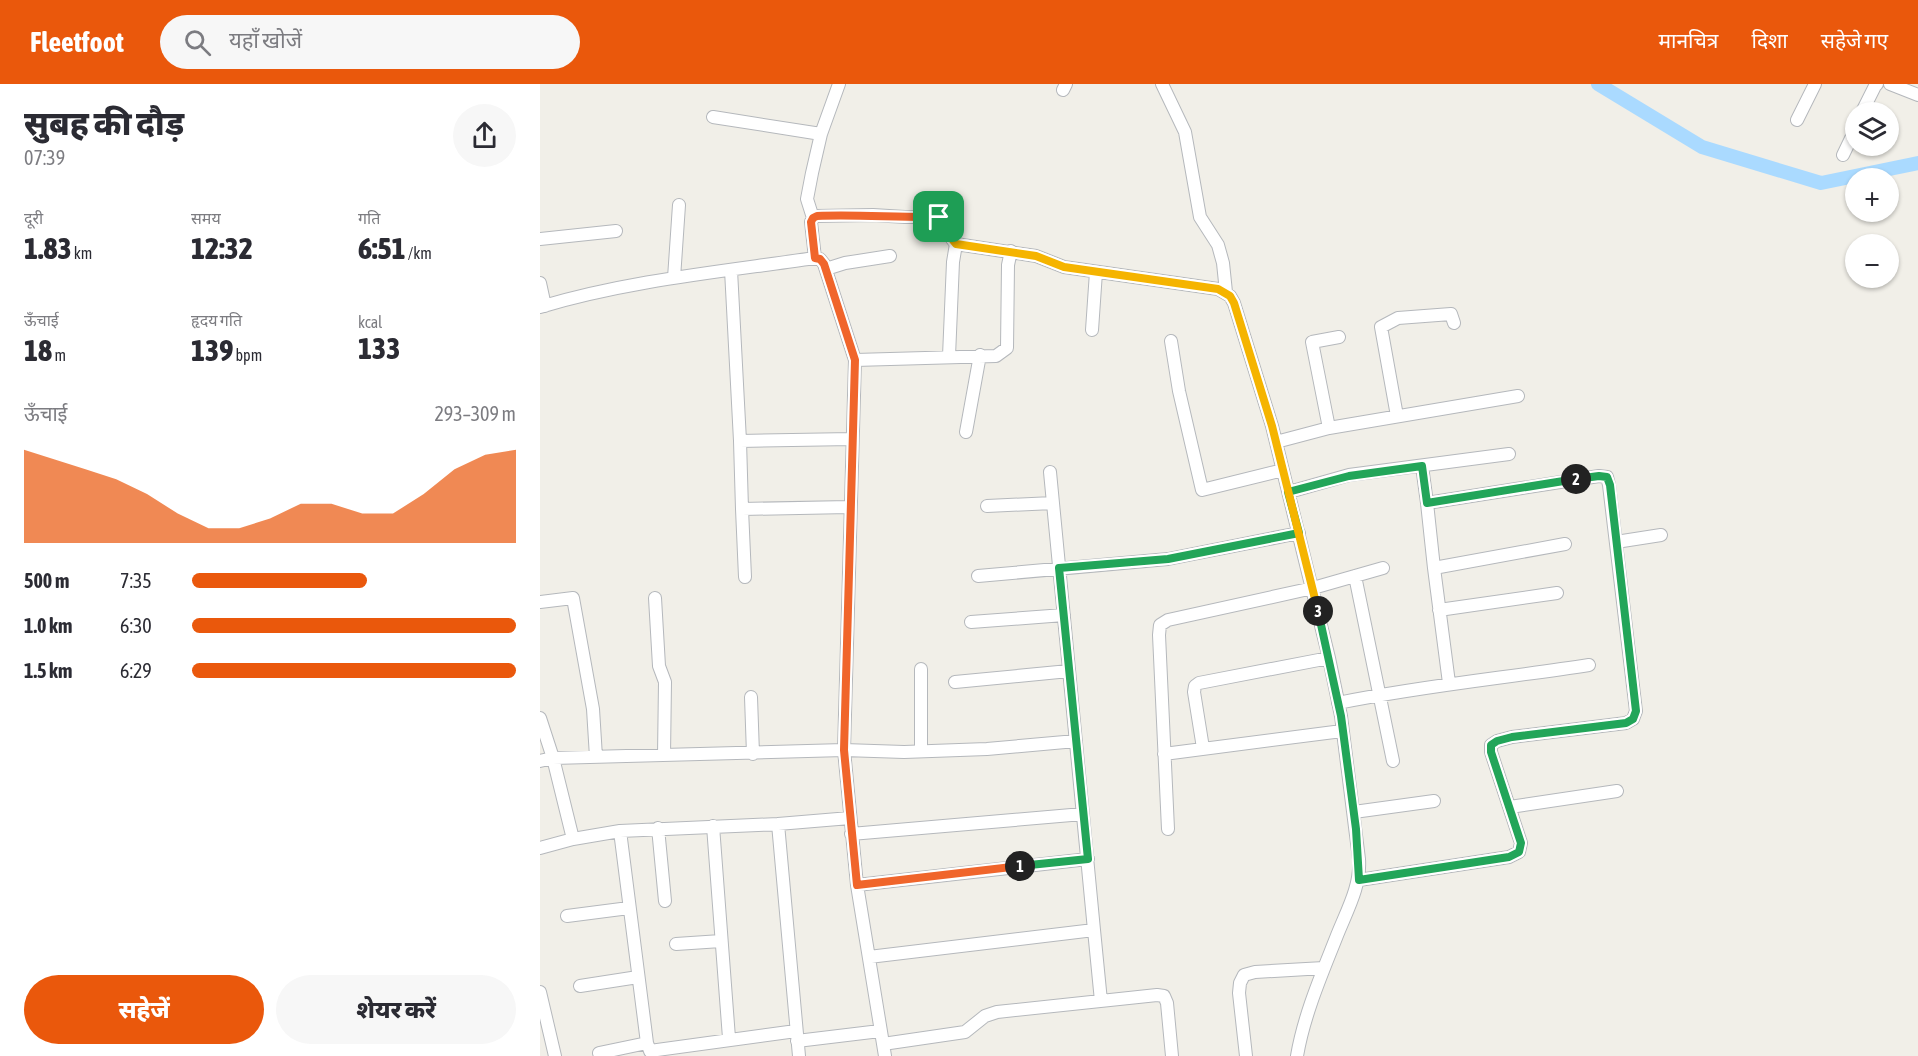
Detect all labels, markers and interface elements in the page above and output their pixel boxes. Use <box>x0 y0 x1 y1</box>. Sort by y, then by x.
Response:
search box <box>160 15 580 69</box>
text: Fleetfoot <box>30 26 124 58</box>
icon: search <box>181 26 214 59</box>
text: यहाँ खोजें <box>229 27 302 53</box>
text: मानचित्र <box>1658 28 1718 52</box>
text: दिशा <box>1751 28 1788 52</box>
text: सहेजे गए <box>1821 28 1888 52</box>
map controls <box>1845 102 1899 288</box>
button: layers <box>1845 102 1899 156</box>
text: सुबह की दौड़ <box>24 104 184 142</box>
button: share <box>453 104 516 167</box>
text: 07:39 <box>24 146 65 169</box>
button: + <box>1845 168 1899 222</box>
pin <box>913 191 964 242</box>
icon: arrive <box>922 200 955 233</box>
text: दूरी <box>24 209 43 227</box>
text: समय <box>191 209 221 227</box>
text: गति <box>358 209 380 227</box>
text: 1.83 <box>24 231 72 265</box>
text: 12:32 <box>191 231 253 265</box>
text: 6:51 <box>358 231 406 265</box>
button: − <box>1845 234 1899 288</box>
text: km <box>72 244 92 262</box>
text: /km <box>406 244 432 262</box>
text: ऊँचाई <box>24 311 59 329</box>
text: हृदय गति <box>191 311 242 329</box>
text: kcal <box>358 313 382 331</box>
text: 133 <box>358 331 400 365</box>
text: 18 <box>24 333 52 367</box>
text: 139 <box>191 333 233 367</box>
text: m <box>52 346 66 364</box>
text: bpm <box>233 346 262 364</box>
text: ऊँचाई <box>24 402 67 425</box>
text: 293–309 m <box>434 402 516 425</box>
pin: 2 <box>1561 464 1591 494</box>
text: 2 <box>1572 470 1580 488</box>
text: 500 m <box>24 569 69 592</box>
text: 7:35 <box>120 569 152 592</box>
pin: 3 <box>1303 596 1333 626</box>
text: 3 <box>1314 602 1322 620</box>
text: 1.0 km <box>24 614 72 637</box>
text: 6:30 <box>120 614 152 637</box>
text: 1.5 km <box>24 659 72 682</box>
text: 6:29 <box>120 659 152 682</box>
pin: 1 <box>1005 851 1035 881</box>
text: 1 <box>1016 857 1024 875</box>
button: सहेजें <box>24 975 264 1044</box>
button: शेयर करें <box>276 975 516 1044</box>

